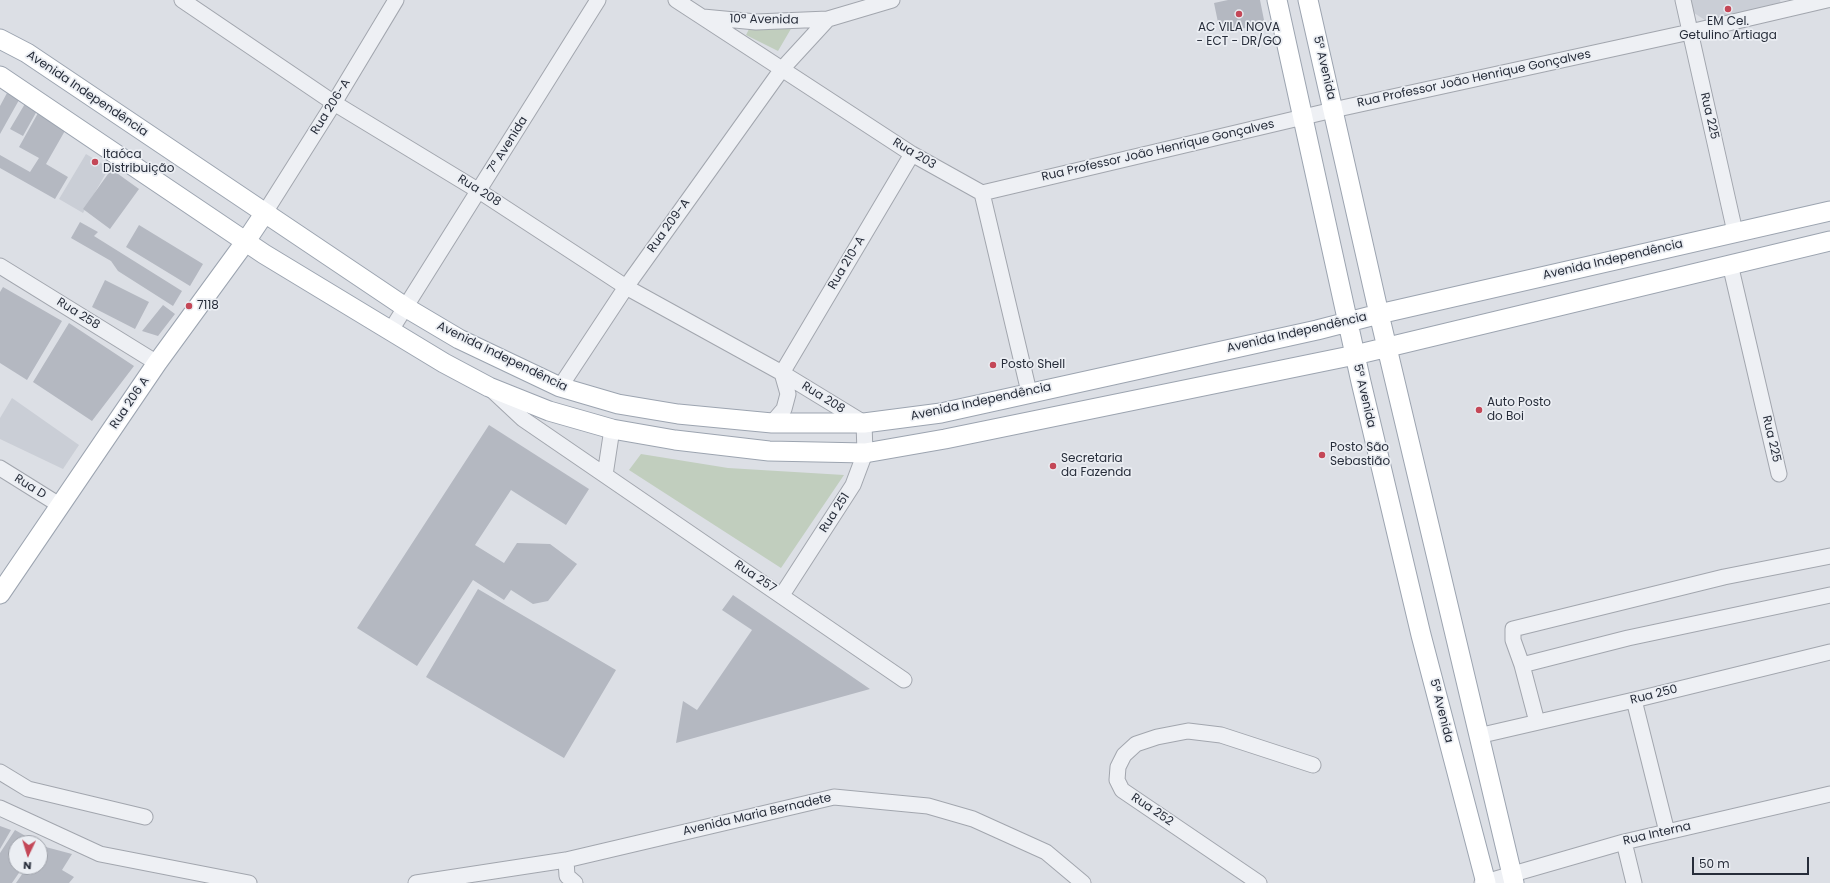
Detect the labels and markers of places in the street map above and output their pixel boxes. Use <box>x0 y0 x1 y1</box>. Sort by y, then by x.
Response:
marker: EM Cel. Getulino Artiaga <box>1723 4 1733 14</box>
marker: AC VILA NOVA - ECT - DR/GO <box>1234 9 1244 19</box>
place label: EM Cel. Getulino Artiaga <box>1679 15 1777 43</box>
place label: AC VILA NOVA - ECT - DR/GO <box>1196 21 1282 49</box>
place label: Itaóca Distribuição <box>103 148 174 176</box>
marker: Itaóca Distribuição <box>90 157 100 167</box>
place label: 7118 <box>197 299 219 313</box>
marker: 7118 <box>184 301 194 311</box>
place label: Posto Shell <box>1001 358 1065 372</box>
marker: Posto Shell <box>988 360 998 370</box>
place label: Auto Posto do Boi <box>1487 396 1551 424</box>
marker: Auto Posto do Boi <box>1474 405 1484 415</box>
place label: Posto São Sebastião <box>1330 441 1390 469</box>
marker: Posto São Sebastião <box>1317 450 1327 460</box>
place label: Secretaria da Fazenda <box>1061 452 1131 480</box>
marker: Secretaria da Fazenda <box>1048 461 1058 471</box>

